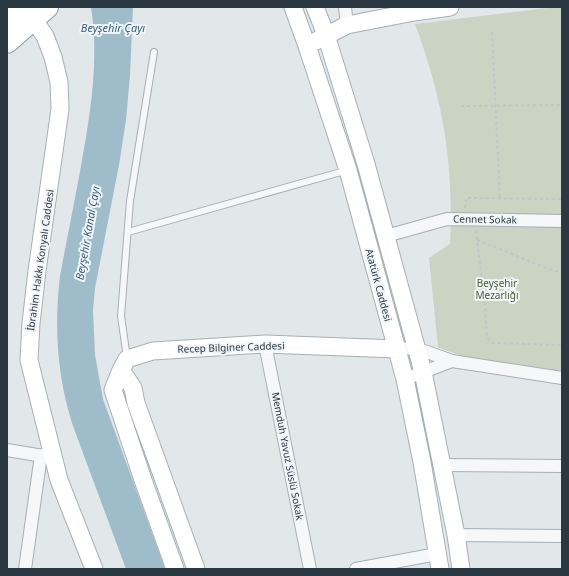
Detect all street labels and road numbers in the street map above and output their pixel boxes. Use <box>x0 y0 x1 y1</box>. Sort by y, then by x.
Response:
street label: İbrahim Hakkı Konyalı Caddesi <box>23 188 57 332</box>
street label: Cennet Sokak <box>453 211 518 227</box>
street label: Atatürk Caddesi <box>363 247 395 323</box>
street label: Recep Bilginer Caddesi <box>177 338 285 356</box>
street label: Memduh Yavuz Süslü Sokak <box>269 391 307 522</box>

